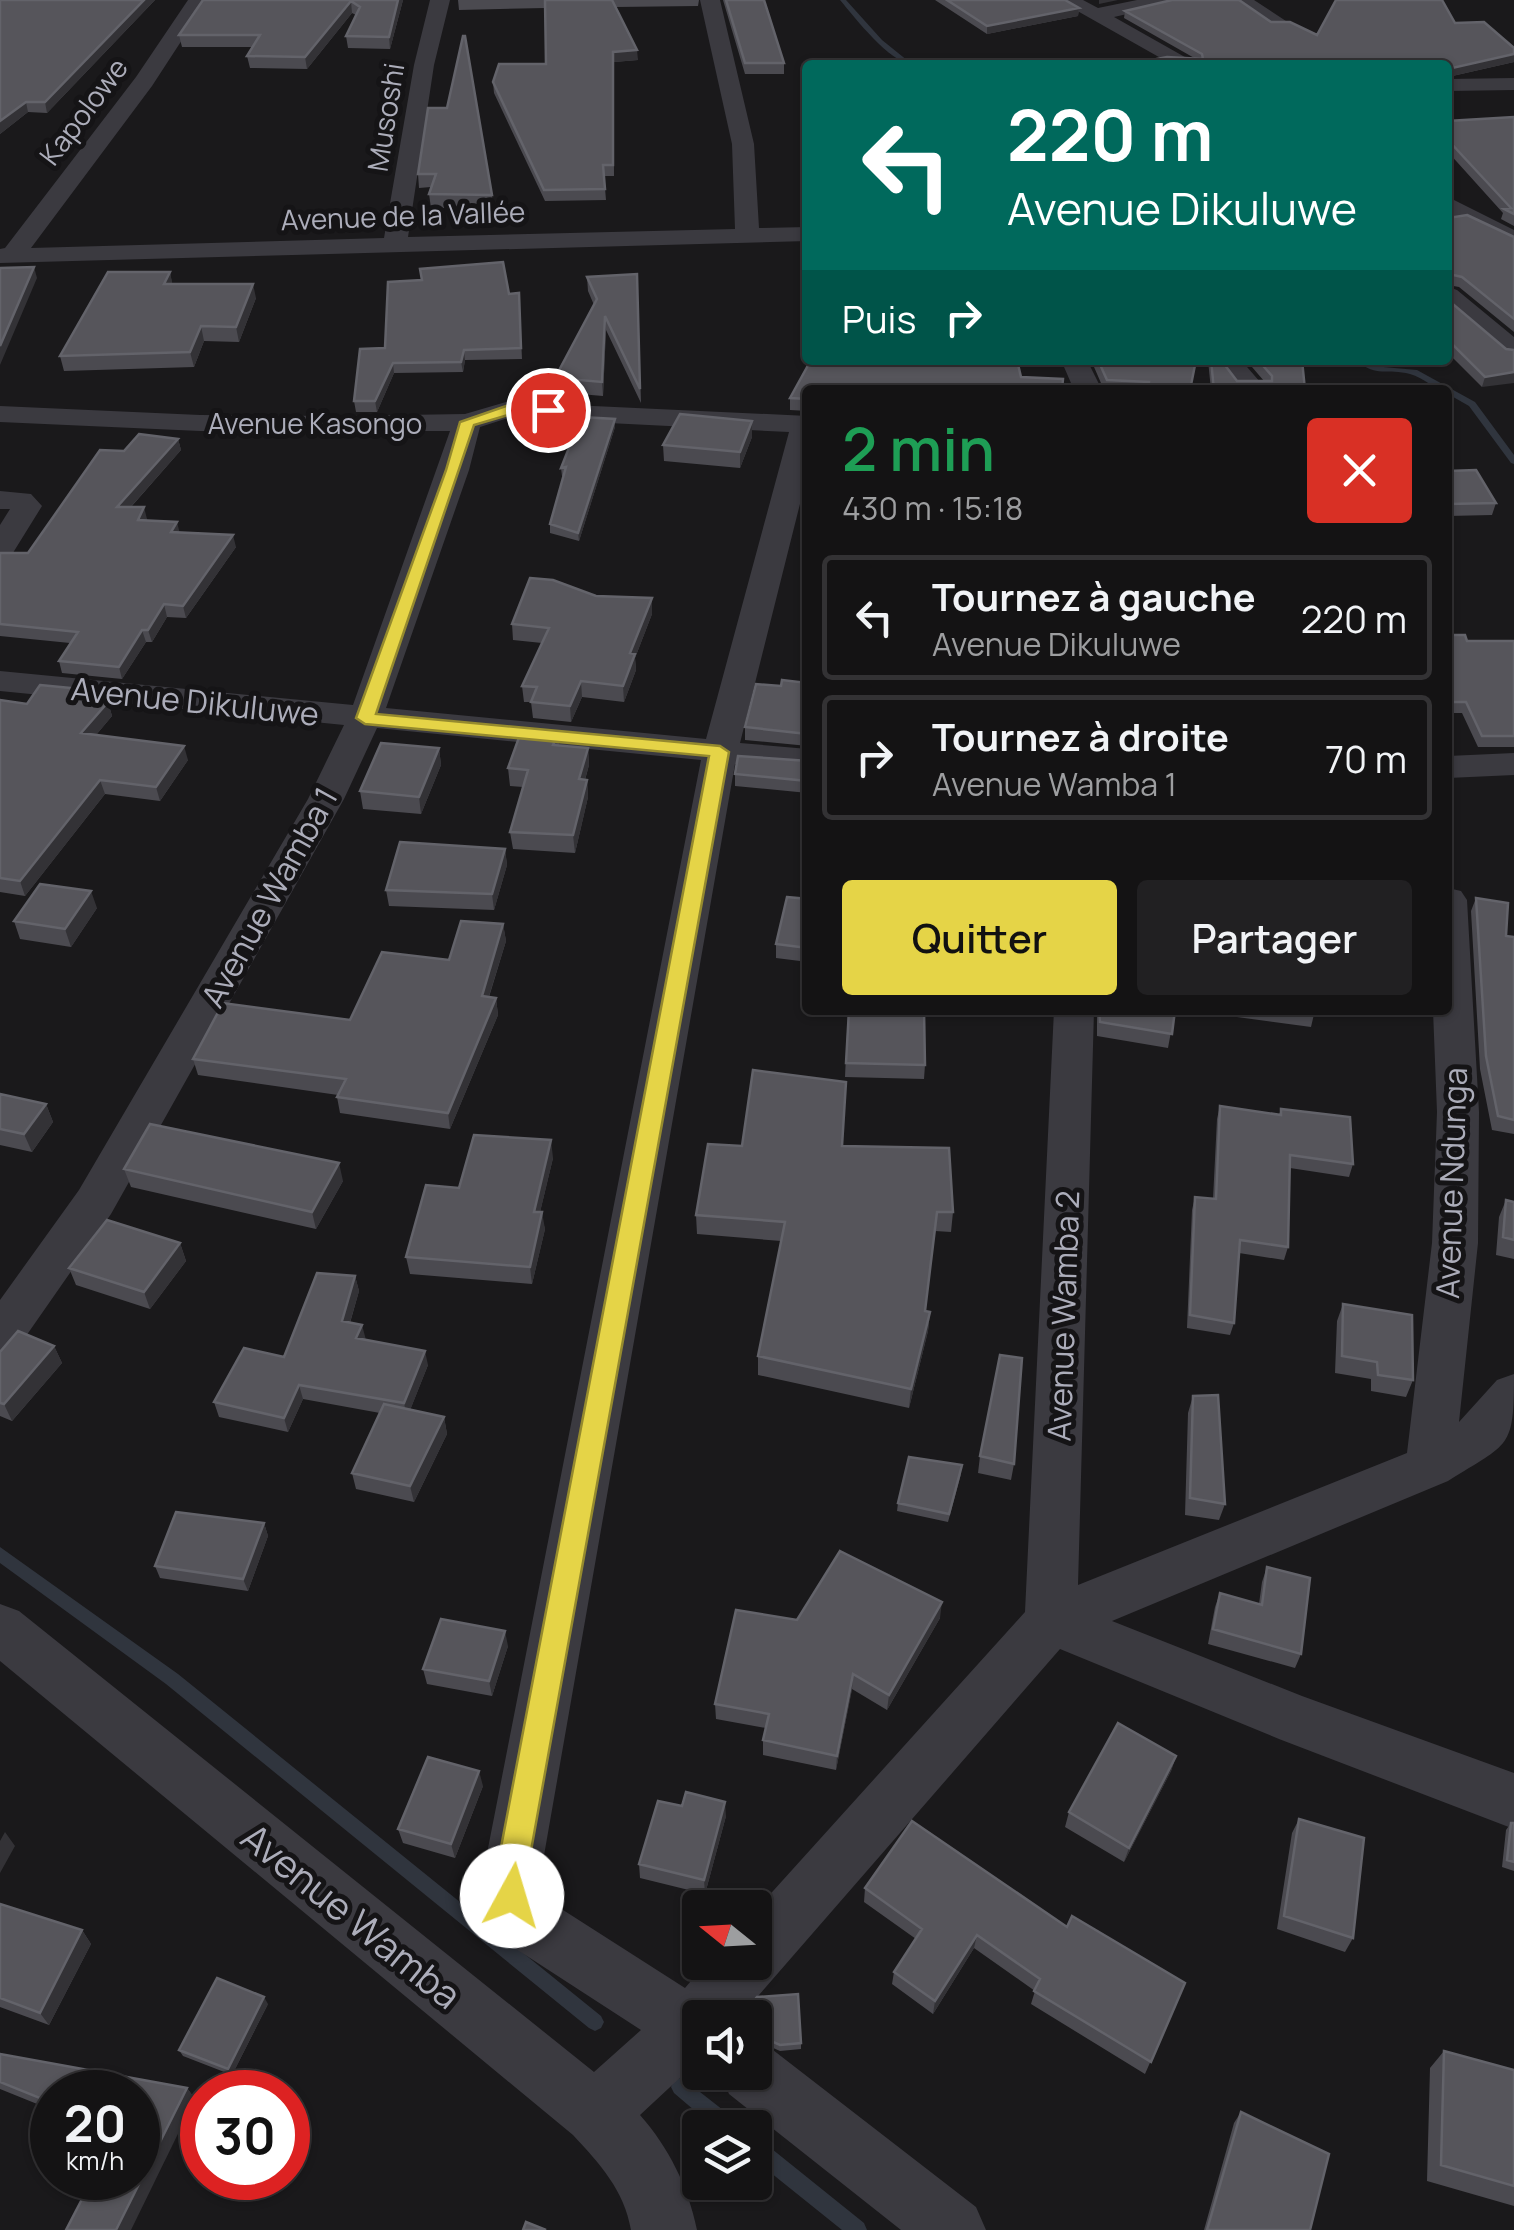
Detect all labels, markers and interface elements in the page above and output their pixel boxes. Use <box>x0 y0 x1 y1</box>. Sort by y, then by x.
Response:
street label: Kapolowe <box>30 50 136 172</box>
street label: Musoshi <box>358 60 412 174</box>
text: 220 m <box>1007 86 1213 182</box>
icon: left <box>842 100 972 230</box>
text: Avenue Dikuluwe <box>1007 177 1357 239</box>
street label: Avenue de la Vallée <box>280 192 526 238</box>
icon: right <box>936 290 991 345</box>
text: Puis <box>842 292 916 344</box>
pin <box>506 368 591 453</box>
icon: arrive <box>521 383 576 438</box>
street label: Avenue Kasongo <box>208 404 422 442</box>
text: 2 min <box>842 407 995 489</box>
button: close <box>1307 418 1412 523</box>
text: 430 m · 15:18 <box>842 486 1023 530</box>
text: Tournez à gauche <box>932 570 1256 622</box>
icon: left <box>847 590 902 645</box>
text: 220 m <box>1301 592 1407 644</box>
text: Avenue Dikuluwe <box>932 622 1181 666</box>
street label: Avenue Dikuluwe <box>69 666 321 736</box>
text: Tournez à droite <box>932 710 1229 762</box>
icon: right <box>847 730 902 785</box>
text: 70 m <box>1325 732 1407 784</box>
text: Avenue Wamba 1 <box>932 762 1177 806</box>
street label: Avenue Wamba 1 <box>190 779 348 1015</box>
button: Quitter <box>842 880 1117 995</box>
button: Partager <box>1137 880 1412 995</box>
street label: Avenue Ndunga <box>1425 1067 1477 1299</box>
street label: Avenue Wamba 2 <box>1037 1190 1089 1442</box>
street label: Avenue Wamba <box>231 1810 473 2020</box>
position arrow <box>460 1844 564 1948</box>
north arrow <box>682 1890 772 1980</box>
map controls <box>682 1890 772 2200</box>
button: sound <box>682 2000 772 2090</box>
speed limit sign: 30 <box>180 2070 310 2200</box>
text: 20 <box>64 2089 126 2157</box>
button: layers <box>682 2110 772 2200</box>
text: km/h <box>66 2143 124 2178</box>

